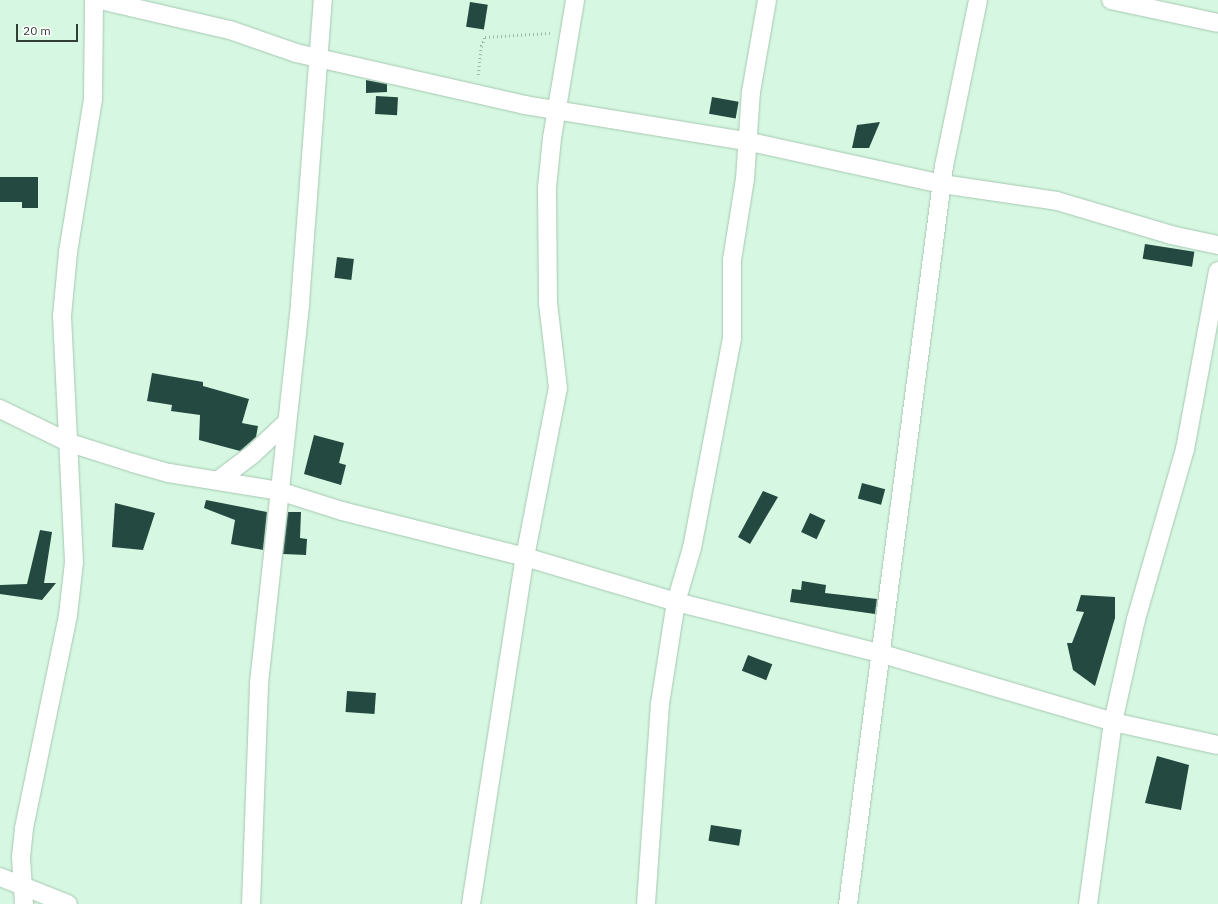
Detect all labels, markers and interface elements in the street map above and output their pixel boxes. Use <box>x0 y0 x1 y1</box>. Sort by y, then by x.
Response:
scale bar <box>18 16 80 42</box>
text: 20 m <box>23 23 51 38</box>

